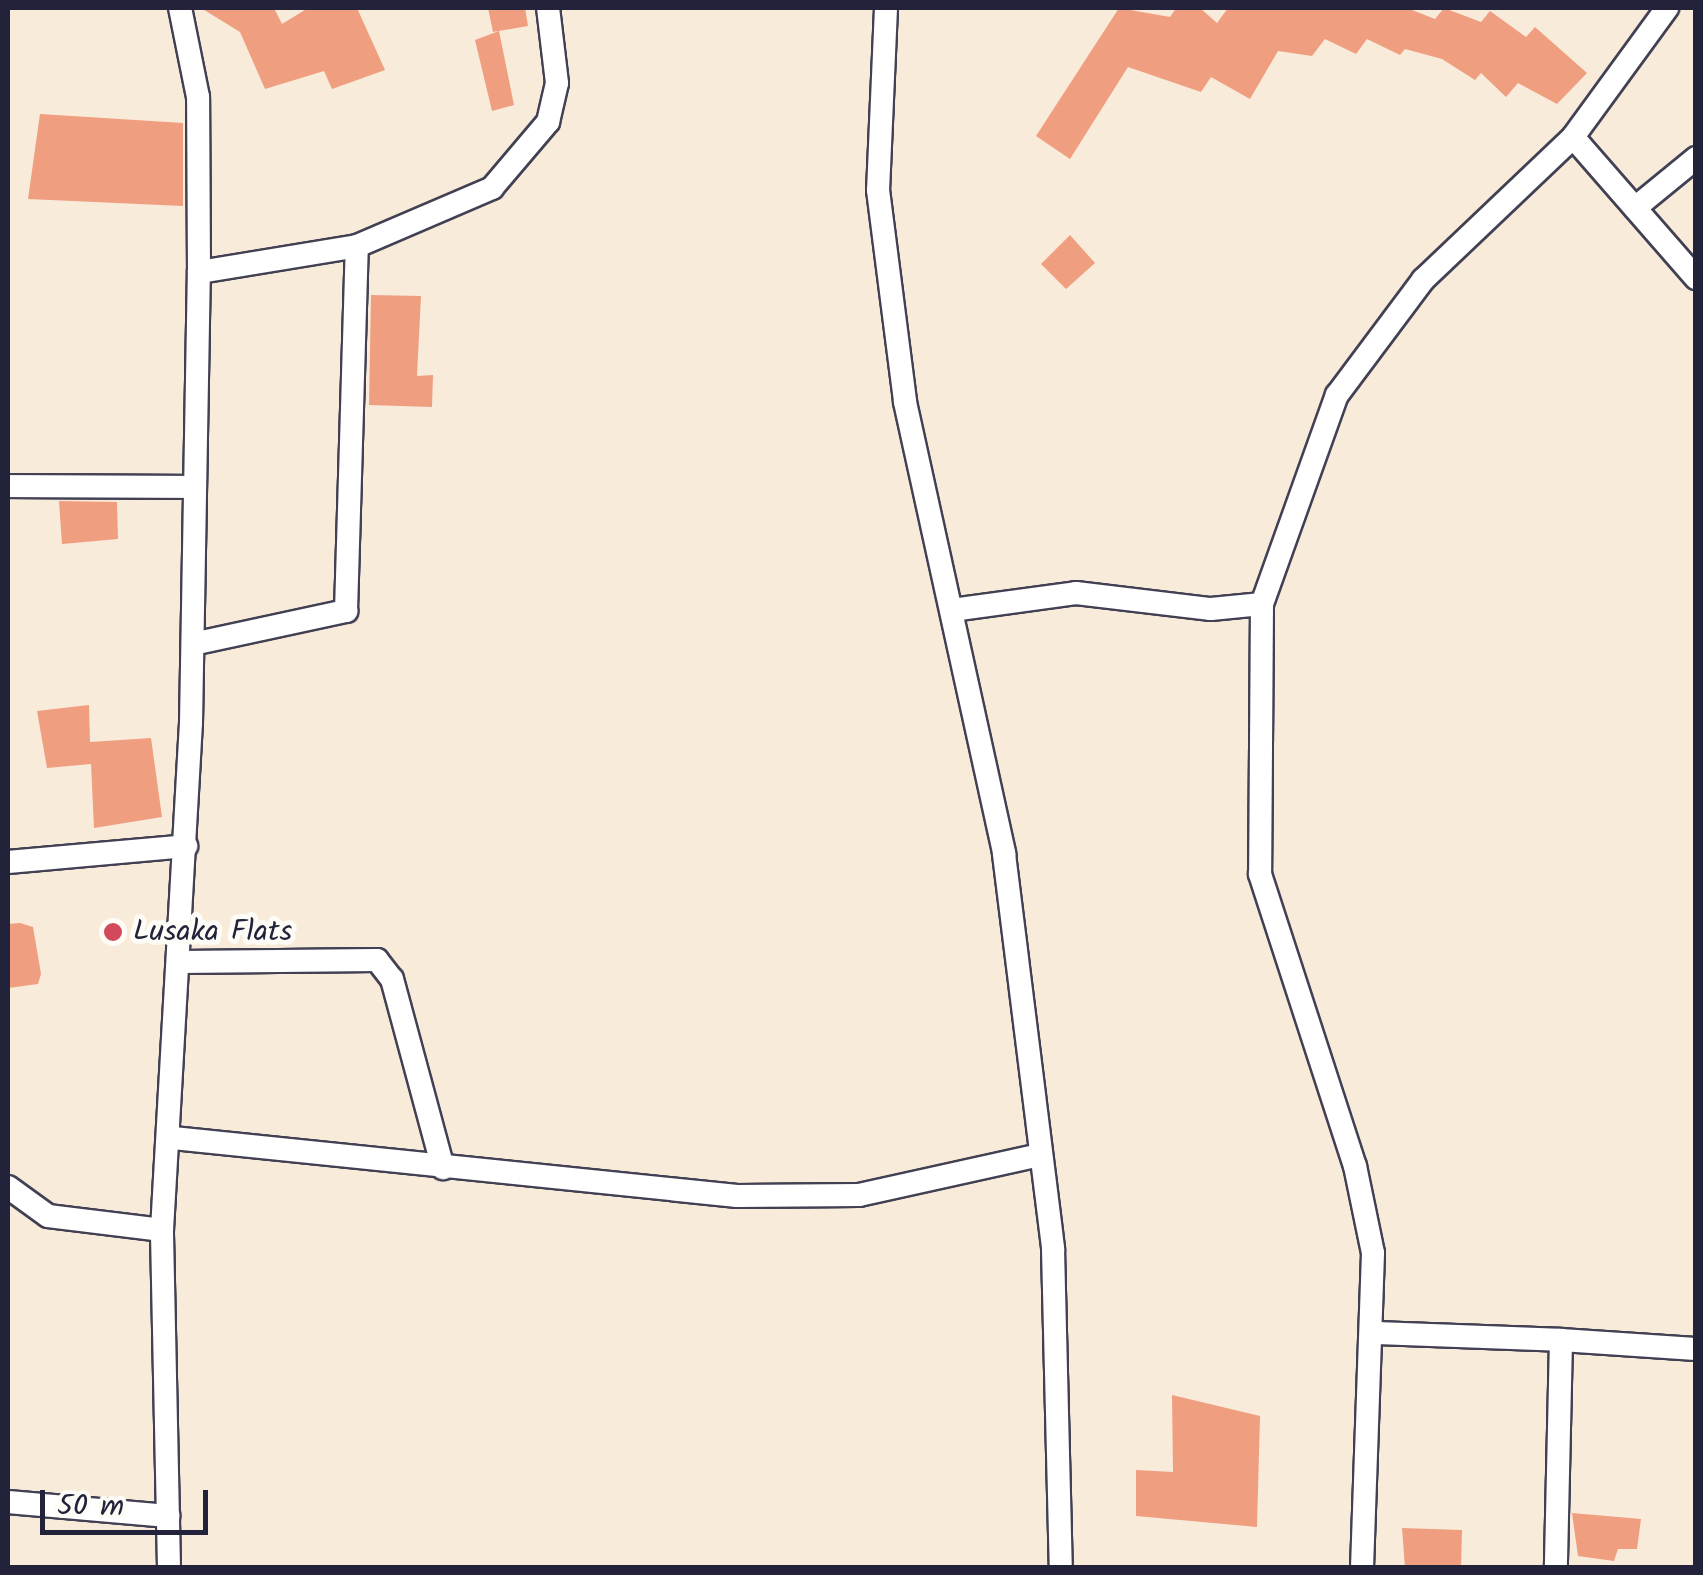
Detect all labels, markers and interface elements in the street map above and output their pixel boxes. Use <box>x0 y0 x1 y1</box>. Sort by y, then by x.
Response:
place label: Lusaka Flats <box>133 914 292 950</box>
marker: Lusaka Flats <box>102 921 124 943</box>
scale bar <box>45 1470 212 1532</box>
text: 50 m <box>57 1483 124 1531</box>

